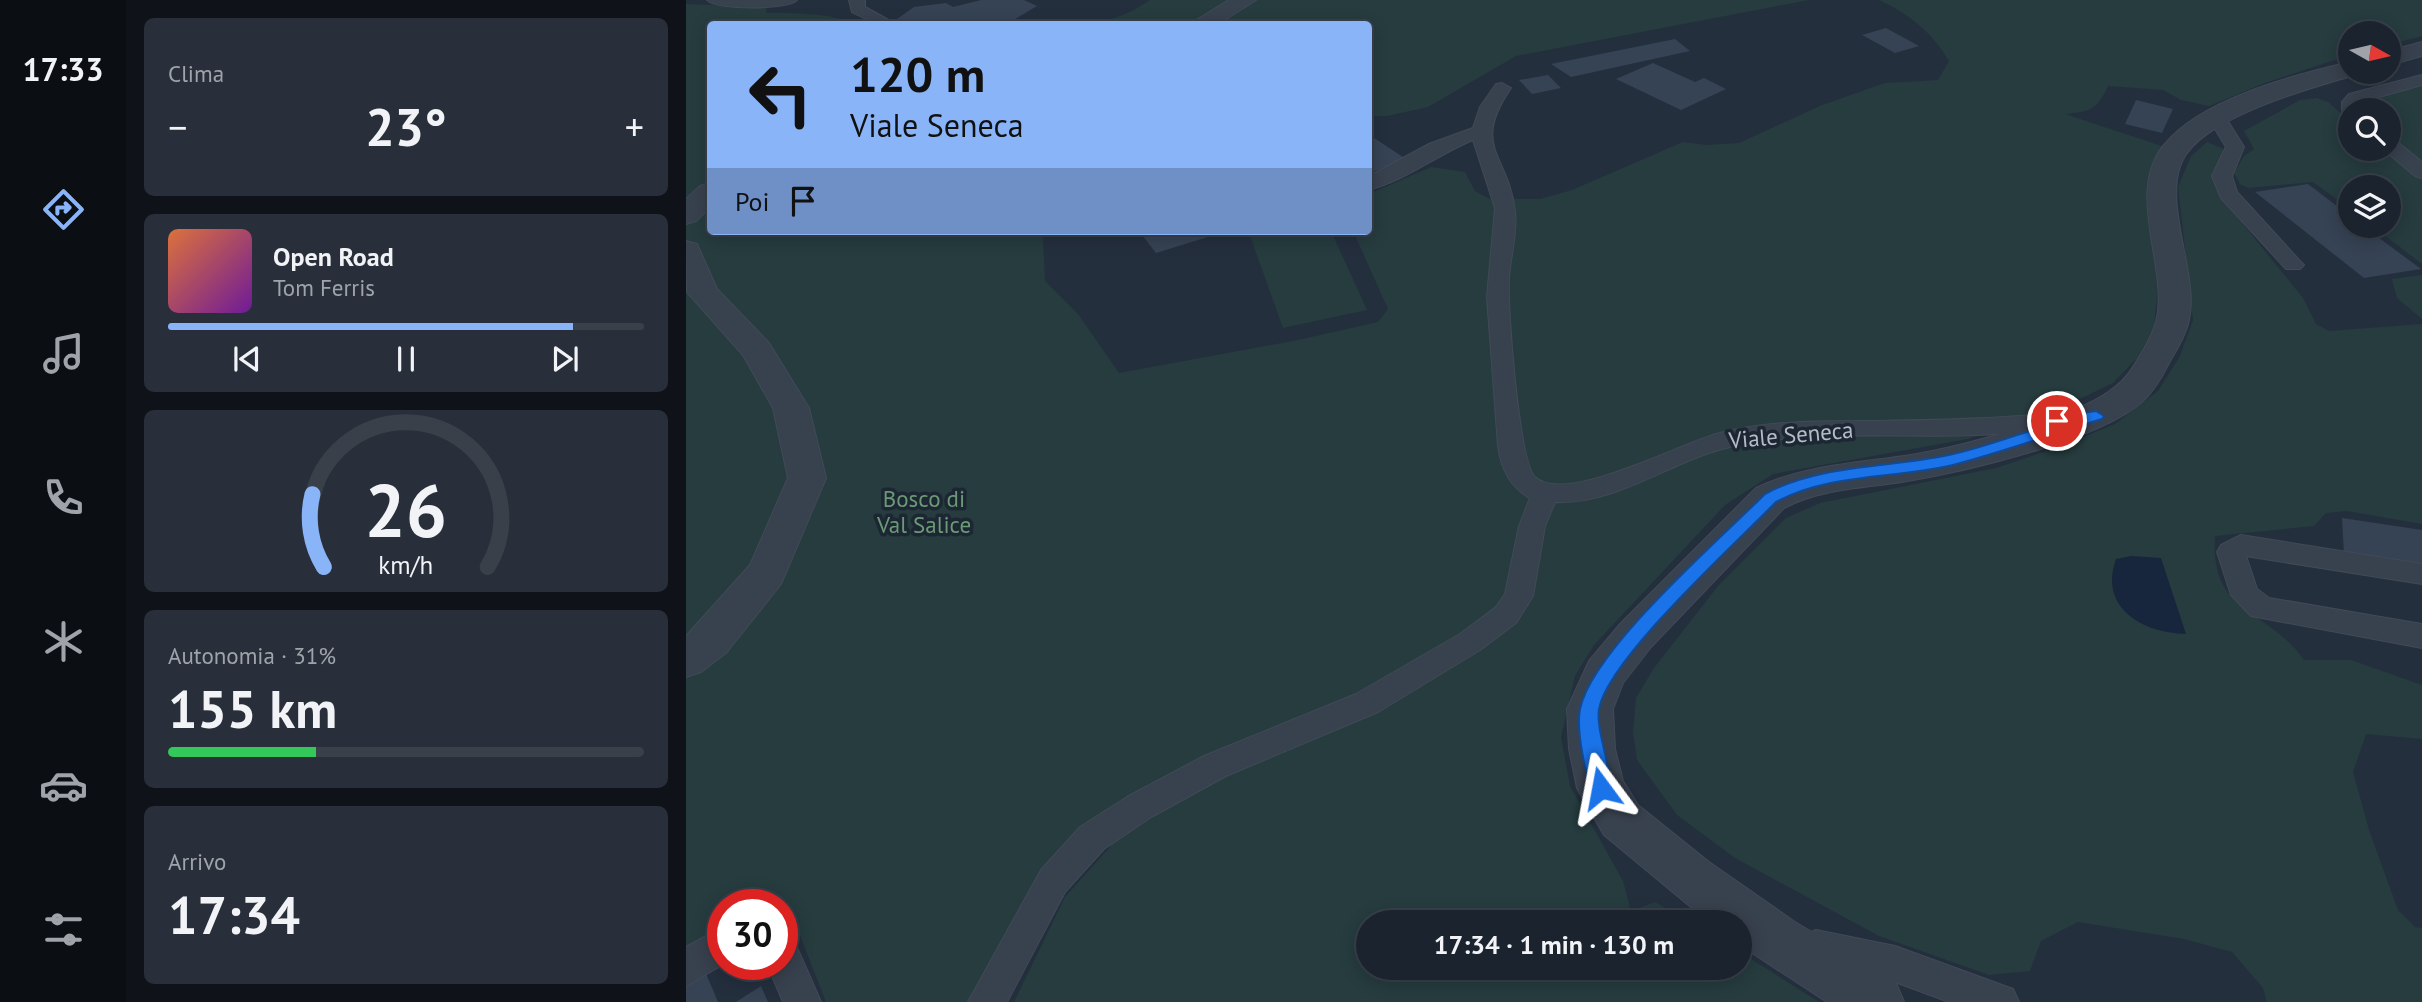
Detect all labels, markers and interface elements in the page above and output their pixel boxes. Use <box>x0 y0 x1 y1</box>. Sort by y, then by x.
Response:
north arrow <box>2338 21 2401 84</box>
map controls <box>2338 21 2401 238</box>
text: 120 m <box>850 42 985 106</box>
text: 17:33 <box>22 48 104 90</box>
icon: left <box>735 49 826 140</box>
text: Clima <box>168 59 224 88</box>
text: 23° <box>365 93 447 160</box>
button: search <box>2338 98 2401 161</box>
text: − <box>168 102 187 151</box>
text: + <box>625 102 644 151</box>
text: Viale Seneca <box>850 104 1024 146</box>
button: layers <box>2338 175 2401 238</box>
icon: arrive <box>784 182 822 220</box>
icon: directions <box>39 185 88 234</box>
text: Poi <box>735 185 770 218</box>
text: Open Road <box>273 240 394 273</box>
text: Tom Ferris <box>273 273 375 302</box>
icon: music <box>39 329 88 378</box>
icon: previous <box>228 340 266 378</box>
icon: pause <box>387 340 425 378</box>
icon: next <box>546 340 584 378</box>
pin <box>2027 391 2087 451</box>
icon: arrive <box>2038 402 2076 440</box>
street label: Viale Seneca <box>1726 415 1854 454</box>
text: 26 <box>365 463 447 557</box>
icon: phone <box>39 473 88 522</box>
park label: Bosco di Val Salice <box>876 484 971 539</box>
text: km/h <box>379 549 433 581</box>
icon: climate <box>39 617 88 666</box>
text: Autonomia · 31% <box>168 641 336 670</box>
text: 155 km <box>168 675 337 742</box>
position arrow <box>1564 751 1638 825</box>
icon: car <box>39 761 88 810</box>
text: Arrivo <box>168 847 226 876</box>
text: 17:34 <box>168 881 300 948</box>
speed limit sign: 30 <box>707 889 798 980</box>
icon: filters <box>39 905 88 954</box>
text: 17:34 · 1 min · 130 m <box>1434 928 1674 961</box>

